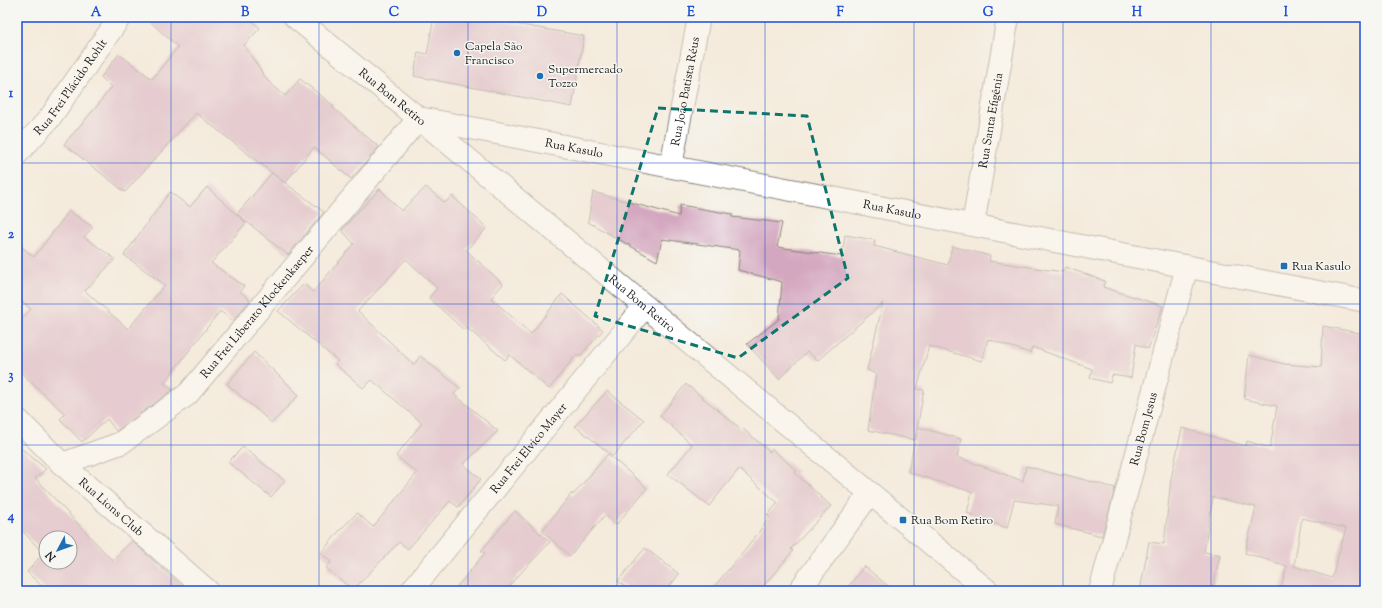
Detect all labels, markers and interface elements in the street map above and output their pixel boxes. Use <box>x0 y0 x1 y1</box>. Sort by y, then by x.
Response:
text: A <box>91 4 102 22</box>
text: B <box>241 4 250 22</box>
text: C <box>389 4 399 22</box>
text: D <box>537 4 547 22</box>
text: E <box>687 4 695 22</box>
text: F <box>836 4 844 22</box>
text: G <box>983 4 994 22</box>
text: H <box>1132 4 1143 22</box>
text: I <box>1284 4 1289 22</box>
street label: Rua Frei Plácido Rohlt <box>30 35 112 140</box>
street label: Rua João Batista Réus <box>667 35 705 148</box>
place label: Capela São Francisco <box>465 38 523 70</box>
marker: Capela São Francisco <box>452 48 462 58</box>
place label: Supermercado Tozzo <box>548 61 623 93</box>
street label: Rua Bom Retiro <box>354 65 430 131</box>
marker: Supermercado Tozzo <box>535 71 545 81</box>
street label: Rua Santa Efigênia <box>975 71 1009 170</box>
text: 1 <box>9 85 14 103</box>
street label: Rua Kasulo <box>543 135 605 164</box>
street label: Rua Kasulo <box>861 196 923 225</box>
text: 2 <box>8 226 15 244</box>
street label: Rua Frei Liberato Klockenkaeper <box>197 241 319 383</box>
place label: Rua Kasulo <box>1292 258 1351 276</box>
marker: Rua Kasulo <box>1279 261 1289 271</box>
street label: Rua Bom Retiro <box>604 271 679 338</box>
text: 3 <box>8 367 14 385</box>
street label: Rua Bom Jesus <box>1126 390 1163 468</box>
street label: Rua Frei Elvico Mayer <box>486 399 572 498</box>
street label: Rua Lions Club <box>74 474 148 541</box>
text: 4 <box>7 508 15 526</box>
place label: Rua Bom Retiro <box>911 512 994 530</box>
marker: Rua Bom Retiro <box>898 515 908 525</box>
north arrow <box>38 530 78 570</box>
text: N <box>42 547 61 565</box>

